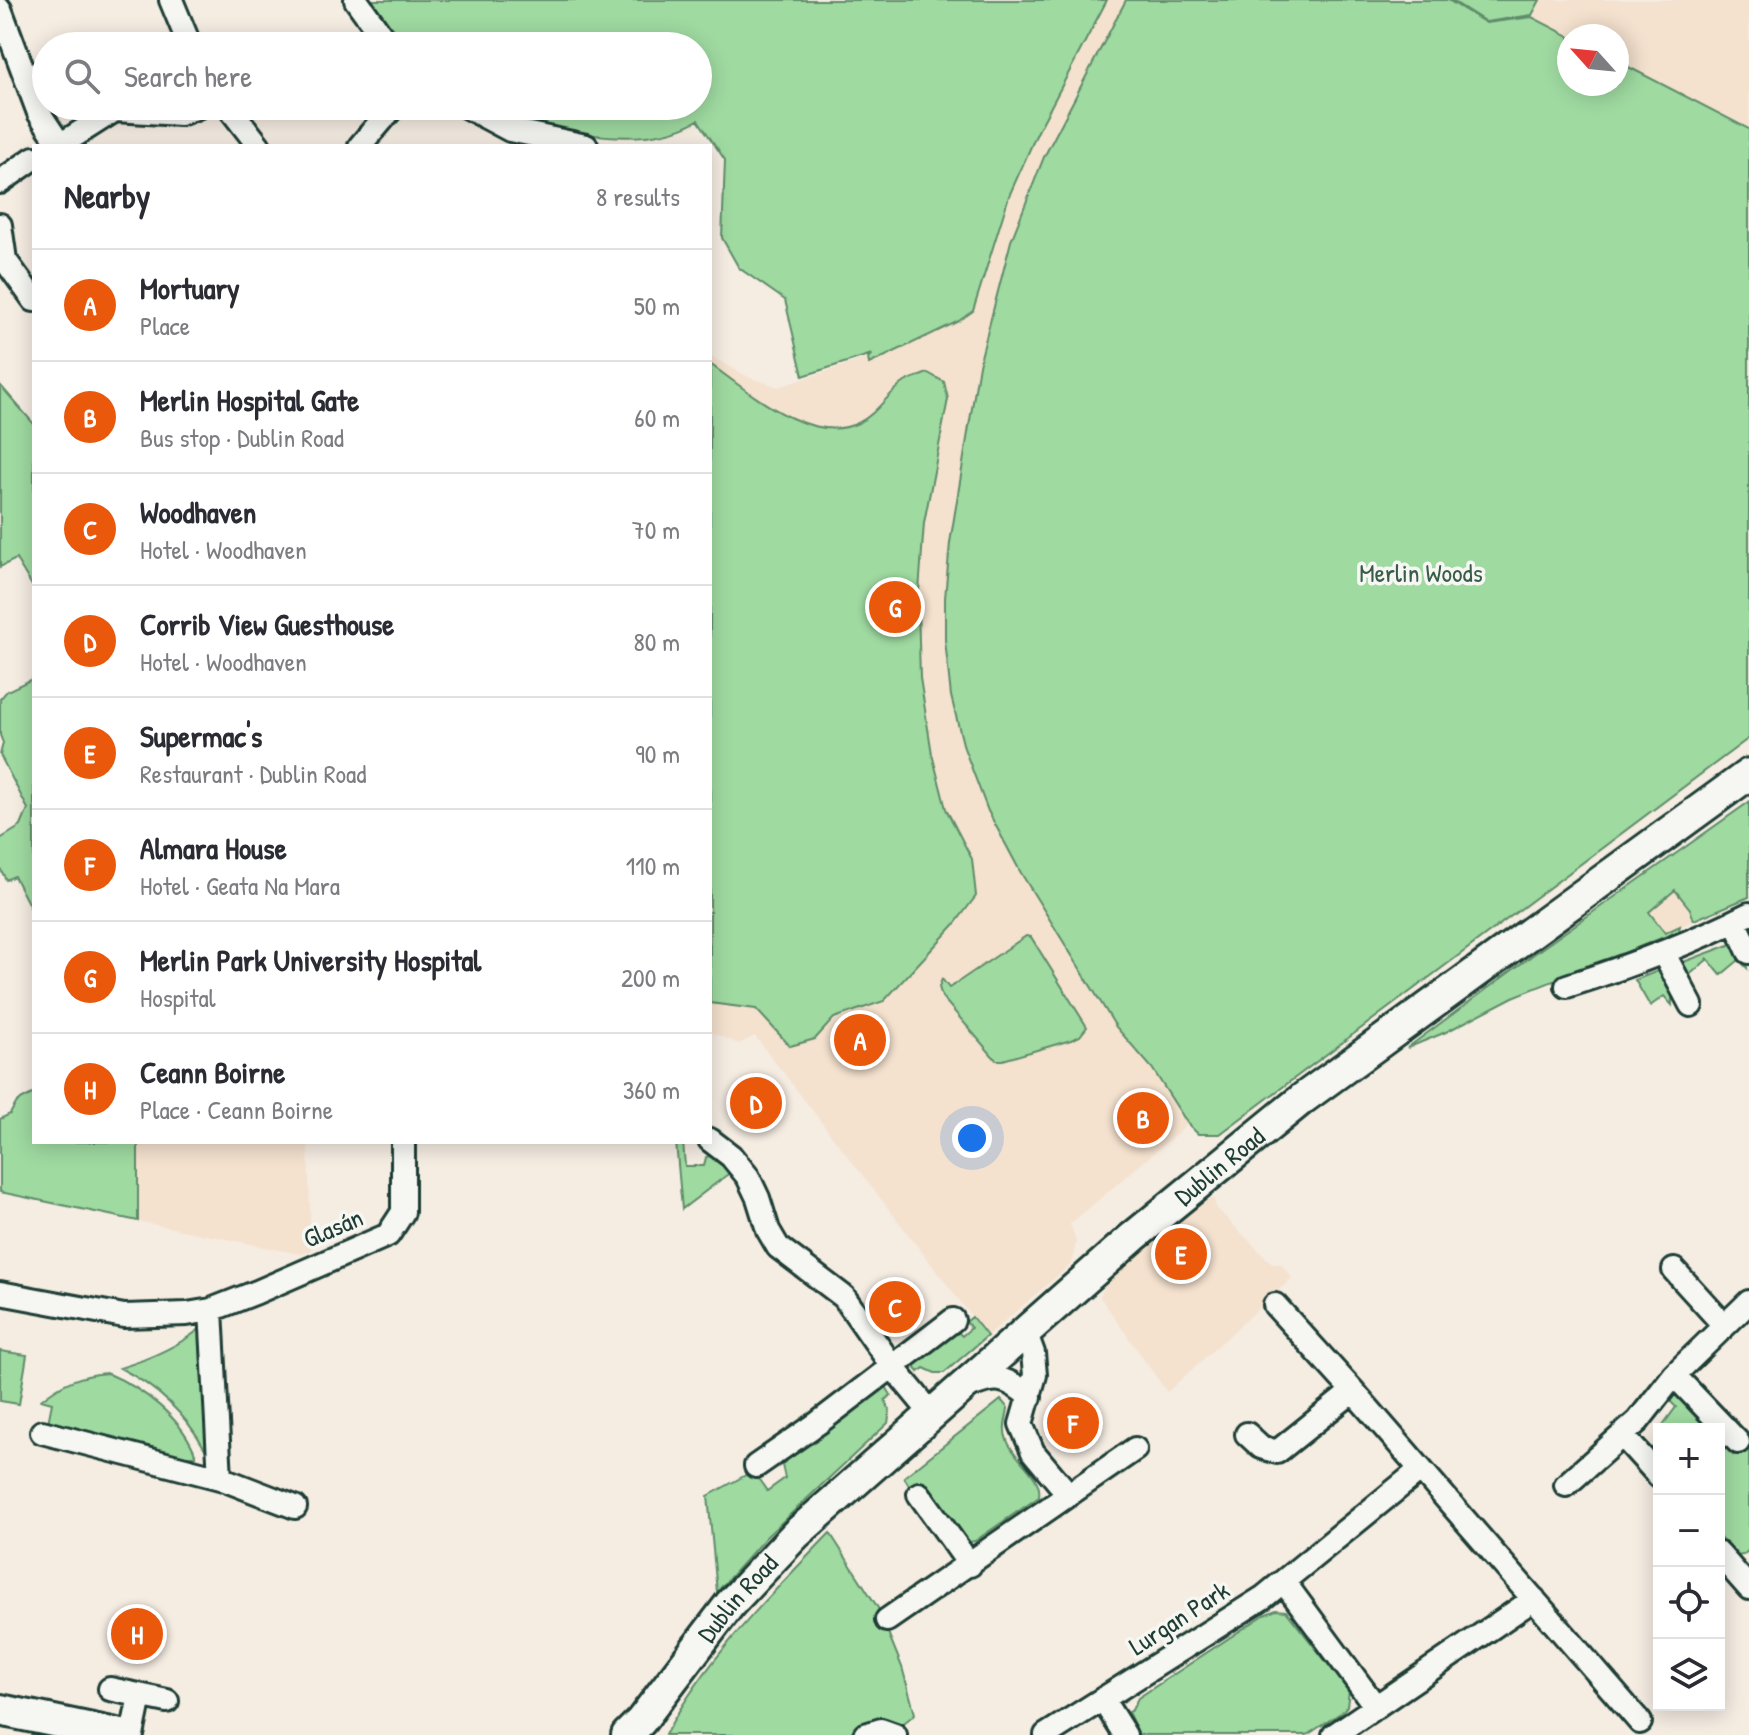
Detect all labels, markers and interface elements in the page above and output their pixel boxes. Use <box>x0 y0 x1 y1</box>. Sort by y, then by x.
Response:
north arrow <box>1557 24 1629 96</box>
search box <box>32 32 712 120</box>
icon: search <box>60 54 104 98</box>
text: Search here <box>124 56 252 96</box>
text: Nearby <box>64 173 150 219</box>
text: 8 results <box>596 179 680 214</box>
text: Mortuary <box>140 268 240 308</box>
text: A <box>84 288 96 323</box>
text: 50 m <box>634 288 680 323</box>
text: Place <box>140 308 190 343</box>
text: Merlin Hospital Gate <box>140 380 359 420</box>
text: B <box>83 400 97 435</box>
text: 60 m <box>634 400 680 435</box>
text: Bus stop · Dublin Road <box>140 420 344 455</box>
text: Woodhaven <box>140 492 256 532</box>
text: C <box>83 512 97 547</box>
text: 70 m <box>632 512 680 547</box>
text: Hotel · Woodhaven <box>140 532 307 567</box>
park label: Merlin Woods <box>1359 555 1483 590</box>
pin: G <box>869 577 921 637</box>
text: Corrib View Guesthouse <box>140 604 394 644</box>
text: D <box>84 624 96 659</box>
text: 80 m <box>633 624 680 659</box>
text: Hotel · Woodhaven <box>140 644 307 679</box>
text: Supermac's <box>140 716 262 756</box>
text: E <box>84 736 96 771</box>
text: 90 m <box>635 736 680 771</box>
text: Restaurant · Dublin Road <box>140 756 366 791</box>
text: Almara House <box>140 828 287 868</box>
text: F <box>85 848 95 883</box>
text: 110 m <box>626 848 680 883</box>
text: Hotel · Geata Na Mara <box>140 868 340 903</box>
text: Merlin Park University Hospital <box>140 940 481 980</box>
text: G <box>84 960 96 995</box>
text: 200 m <box>621 960 680 995</box>
text: Hospital <box>140 980 216 1015</box>
pin: A <box>834 1010 886 1070</box>
text: Ceann Boirne <box>140 1052 285 1092</box>
text: H <box>84 1072 96 1107</box>
text: 360 m <box>623 1072 680 1107</box>
pin: D <box>730 1073 782 1133</box>
pin: B <box>1117 1088 1169 1148</box>
text: Place · Ceann Boirne <box>140 1092 333 1127</box>
your location <box>952 1118 992 1158</box>
street label: Dublin Road <box>1167 1119 1272 1213</box>
street label: Glasán <box>298 1199 368 1256</box>
pin: E <box>1155 1224 1207 1284</box>
pin: C <box>869 1277 921 1337</box>
pin: F <box>1047 1393 1099 1453</box>
map controls <box>1653 1423 1725 1711</box>
button: + <box>1653 1423 1725 1495</box>
button: − <box>1653 1495 1725 1567</box>
street label: Dublin Road <box>689 1546 785 1649</box>
button: locate <box>1653 1567 1725 1639</box>
street label: Lurgan Park <box>1122 1572 1236 1663</box>
pin: H <box>111 1604 163 1664</box>
button: layers <box>1653 1639 1725 1711</box>

